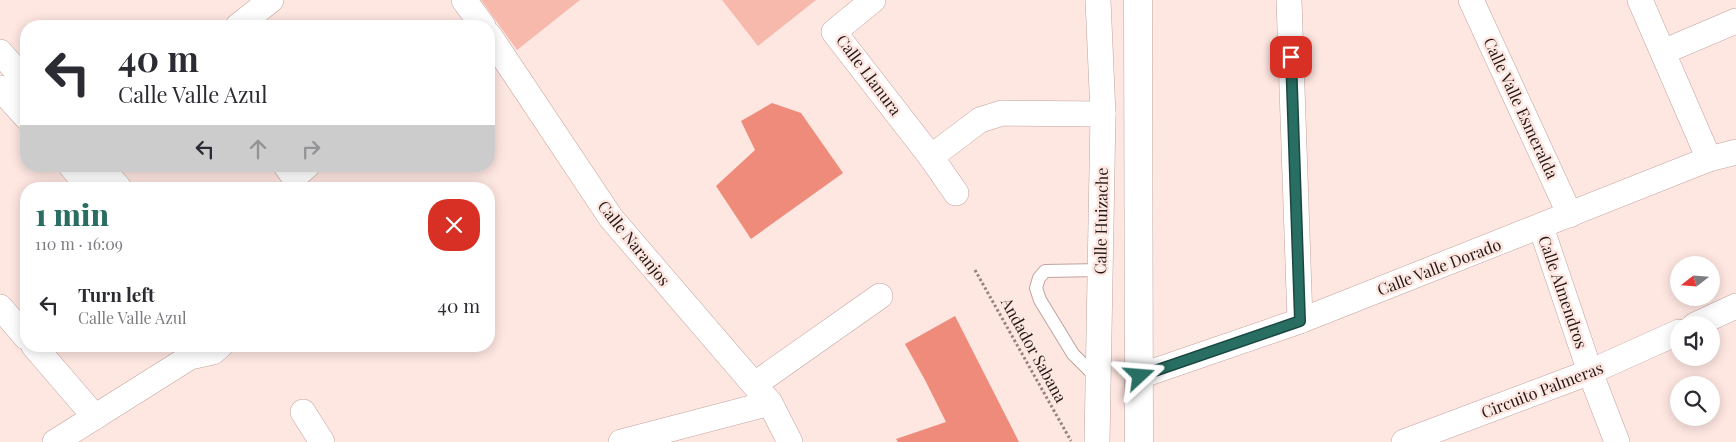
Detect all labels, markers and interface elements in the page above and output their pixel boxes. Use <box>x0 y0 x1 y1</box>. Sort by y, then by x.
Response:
street label: Calle Llanura <box>832 30 907 119</box>
text: 40 m <box>118 34 199 81</box>
street label: Calle Valle Esmeralda <box>1479 34 1563 182</box>
pin <box>1270 36 1312 78</box>
icon: left <box>35 40 100 105</box>
icon: arrive <box>1277 43 1305 71</box>
text: Calle Valle Azul <box>118 79 267 109</box>
icon: left <box>191 135 219 163</box>
icon: ahead <box>244 135 272 163</box>
icon: right <box>297 135 325 163</box>
street label: Calle Huizache <box>1089 167 1112 275</box>
text: 1 min <box>35 194 109 234</box>
street label: Calle Naranjos <box>594 196 675 290</box>
button: close <box>428 199 480 251</box>
text: 110 m · 16:09 <box>35 233 123 254</box>
street label: Calle Valle Dorado <box>1374 233 1504 300</box>
street label: Calle Almendros <box>1534 233 1593 351</box>
north arrow <box>1670 256 1720 306</box>
map controls <box>1670 256 1720 426</box>
text: Turn left <box>78 281 155 307</box>
icon: left <box>35 291 63 319</box>
text: 40 m <box>438 292 480 318</box>
street label: Andador Sabana <box>996 293 1072 406</box>
text: Calle Valle Azul <box>78 307 187 328</box>
button: sound <box>1670 316 1720 366</box>
position arrow <box>1113 349 1165 401</box>
street label: Circuito Palmeras <box>1478 357 1606 422</box>
button: search <box>1670 376 1720 426</box>

